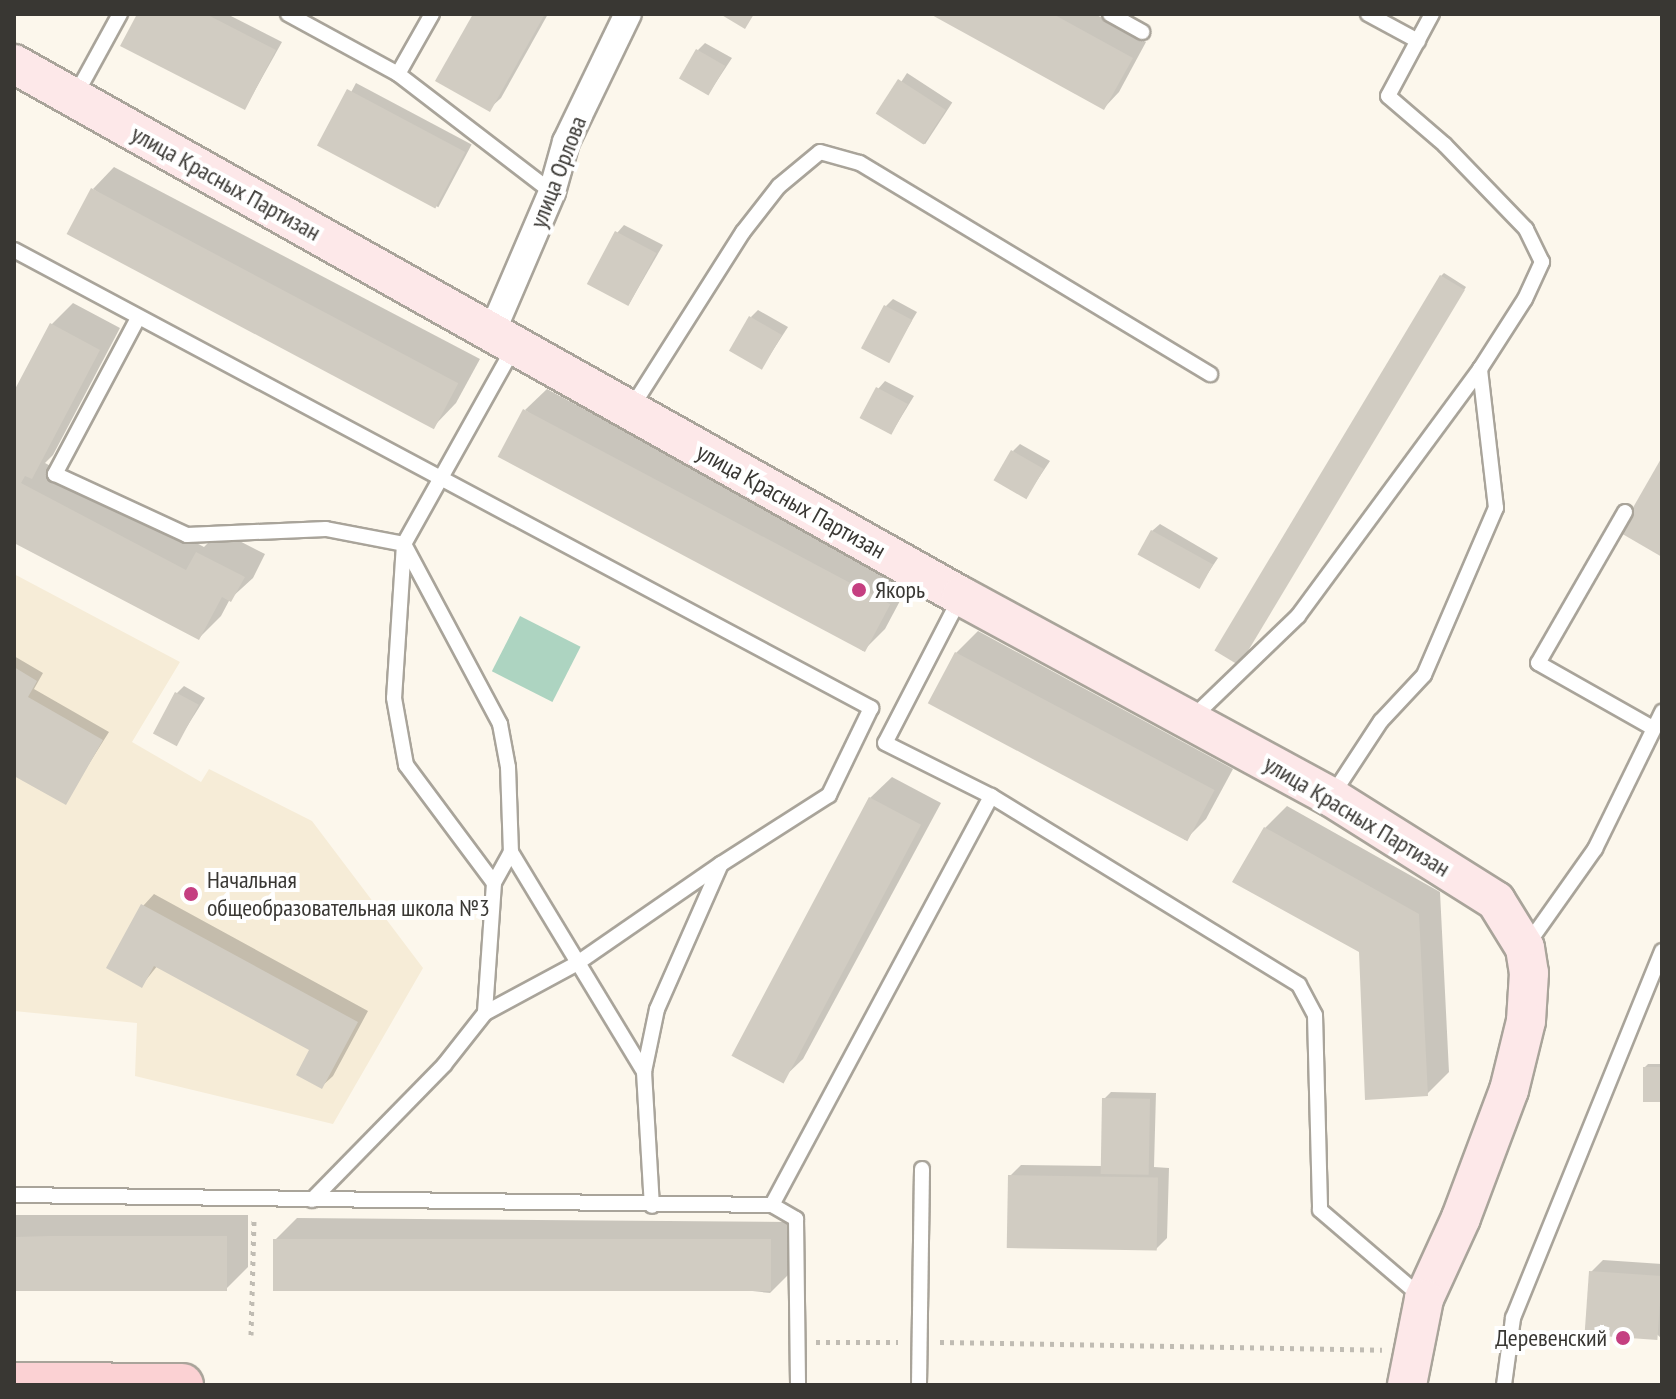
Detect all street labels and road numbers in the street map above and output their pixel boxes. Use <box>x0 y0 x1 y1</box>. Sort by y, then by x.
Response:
street label: улица Орлова <box>524 112 592 232</box>
street label: улица Красных Партизан <box>126 119 326 247</box>
street label: улица Красных Партизан <box>691 437 891 565</box>
street label: улица Красных Партизан <box>1259 749 1455 883</box>

